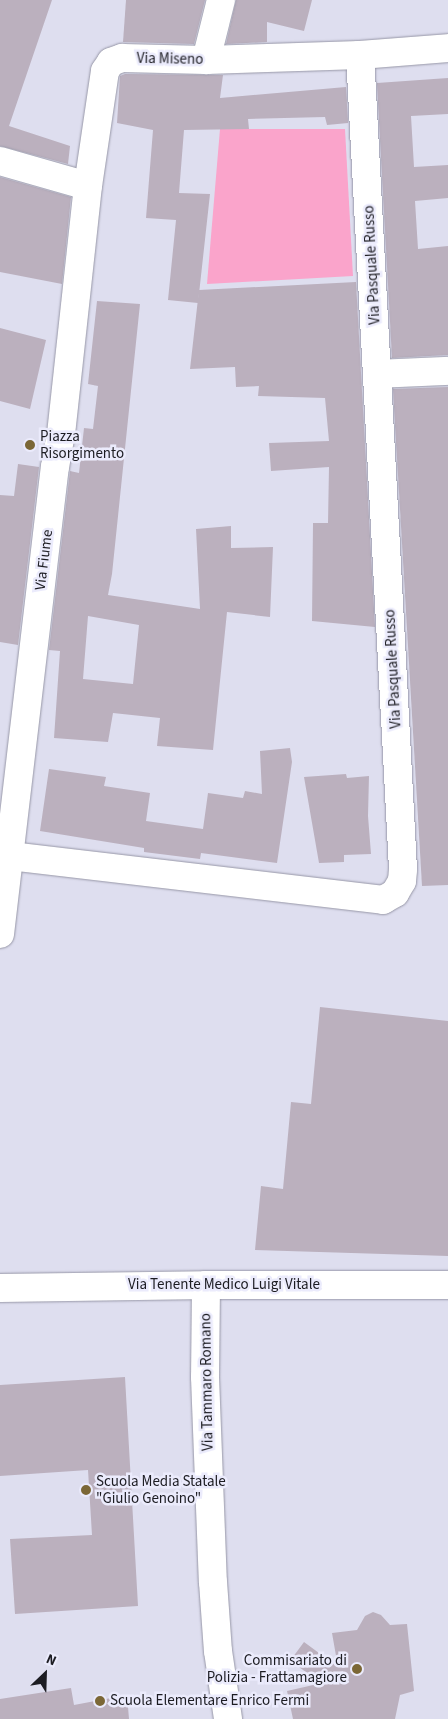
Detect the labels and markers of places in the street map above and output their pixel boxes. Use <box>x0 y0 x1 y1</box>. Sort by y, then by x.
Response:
place label: Piazza Risorgimento <box>40 427 124 462</box>
marker: Piazza Risorgimento <box>24 439 36 451</box>
place label: Scuola Media Statale "Giulio Genoino" <box>96 1472 226 1507</box>
marker: Scuola Media Statale "Giulio Genoino" <box>80 1484 92 1496</box>
place label: Commisariato di Polizia - Frattamagiore <box>207 1651 347 1686</box>
marker: Commisariato di Polizia - Frattamagiore <box>351 1663 363 1675</box>
place label: Scuola Elementare Enrico Fermi <box>110 1692 309 1710</box>
marker: Scuola Elementare Enrico Fermi <box>94 1695 106 1707</box>

